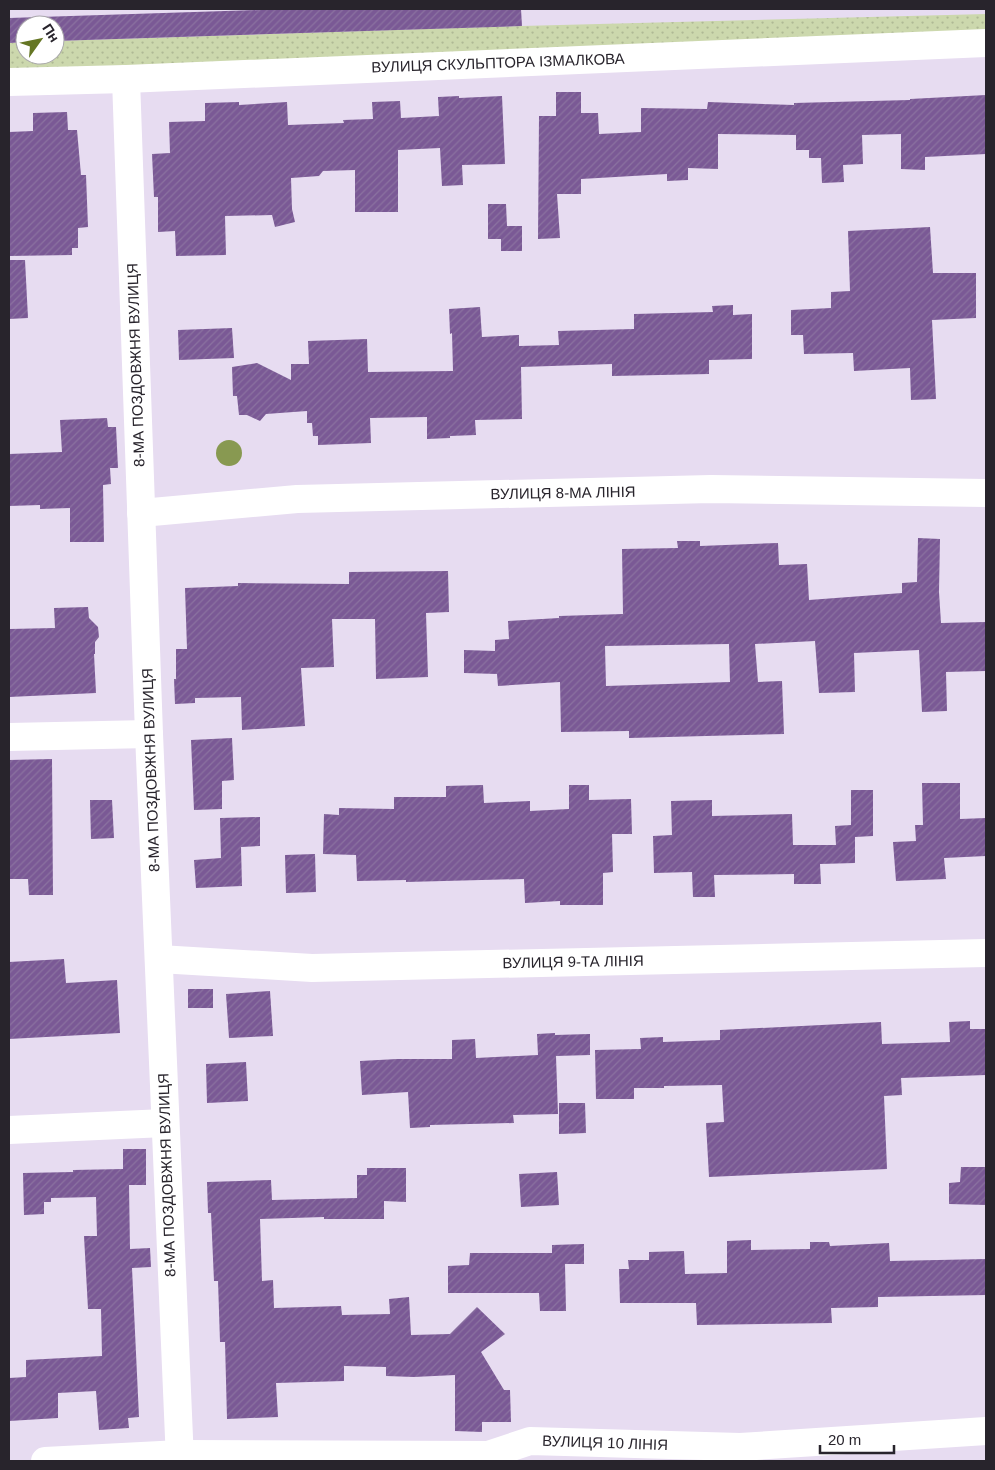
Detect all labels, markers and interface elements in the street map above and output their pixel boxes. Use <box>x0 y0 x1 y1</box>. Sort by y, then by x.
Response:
north arrow <box>15 15 65 65</box>
text: Пн <box>39 21 63 45</box>
street label: ВУЛИЦЯ СКУЛЬПТОРА ІЗМАЛКОВА <box>371 50 625 75</box>
street label: 8-МА ПОЗДОВЖНЯ ВУЛИЦЯ <box>123 263 148 467</box>
street label: ВУЛИЦЯ 8-МА ЛІНІЯ <box>490 483 636 502</box>
street label: 8-МА ПОЗДОВЖНЯ ВУЛИЦЯ <box>138 668 163 872</box>
street label: ВУЛИЦЯ 9-ТА ЛІНІЯ <box>502 952 644 971</box>
street label: 8-МА ПОЗДОВЖНЯ ВУЛИЦЯ <box>154 1073 179 1277</box>
scale bar <box>820 1422 894 1454</box>
text: 20 m <box>828 1431 861 1448</box>
street label: ВУЛИЦЯ 10 ЛІНІЯ <box>542 1432 668 1453</box>

